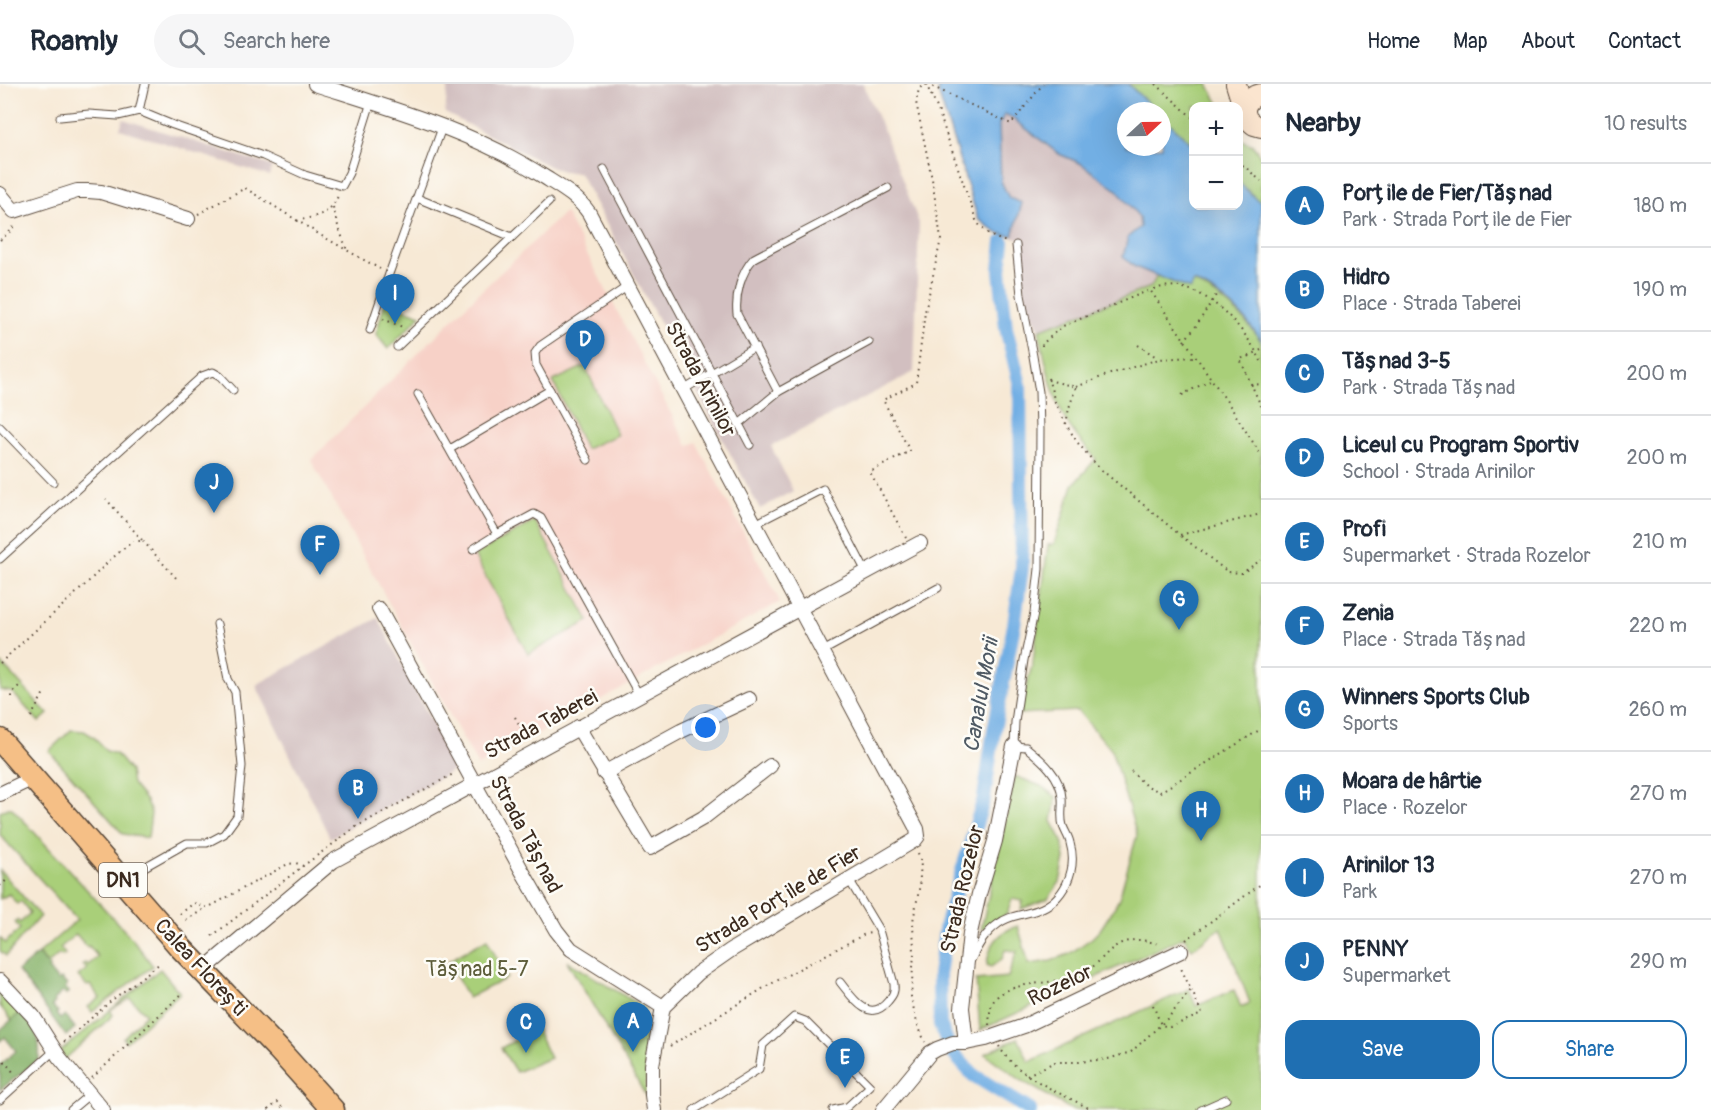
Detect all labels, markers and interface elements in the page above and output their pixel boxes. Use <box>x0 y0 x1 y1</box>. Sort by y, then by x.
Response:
search box <box>154 14 574 68</box>
text: Roamly <box>30 24 118 59</box>
icon: search <box>175 25 208 58</box>
text: Search here <box>223 27 330 55</box>
text: Home <box>1367 28 1420 55</box>
text: Map <box>1453 28 1488 55</box>
text: About <box>1521 28 1575 55</box>
text: Contact <box>1608 28 1681 55</box>
north arrow <box>1117 102 1171 156</box>
map controls <box>1189 102 1243 210</box>
button: + <box>1189 102 1243 156</box>
text: Nearby <box>1285 107 1361 139</box>
text: 10 results <box>1604 111 1687 136</box>
button: − <box>1189 156 1243 210</box>
text: Porțile de Fier/Tășnad <box>1342 179 1552 207</box>
text: A <box>1298 193 1311 218</box>
text: 180 m <box>1633 193 1687 218</box>
text: Park · Strada Porțile de Fier <box>1342 207 1572 232</box>
text: Hidro <box>1342 263 1390 291</box>
pin: I <box>376 274 414 324</box>
text: B <box>1299 277 1310 302</box>
text: 190 m <box>1633 277 1687 302</box>
text: Place · Strada Taberei <box>1342 291 1521 316</box>
street label: Strada Arinilor <box>659 317 742 442</box>
pin: D <box>566 320 604 370</box>
text: Tășnad 3-5 <box>1342 347 1451 375</box>
text: C <box>1298 361 1311 386</box>
text: 200 m <box>1626 361 1687 386</box>
text: Park · Strada Tășnad <box>1342 375 1516 400</box>
text: Liceul cu Program Sportiv <box>1342 431 1579 459</box>
text: D <box>1298 445 1311 470</box>
text: 200 m <box>1626 445 1687 470</box>
text: School · Strada Arinilor <box>1342 459 1535 484</box>
pin: J <box>194 464 234 513</box>
text: Profi <box>1342 515 1386 543</box>
pin: F <box>300 526 340 575</box>
text: E <box>1299 529 1310 554</box>
text: 210 m <box>1632 529 1687 554</box>
text: Supermarket · Strada Rozelor <box>1342 543 1591 568</box>
pin: G <box>1160 580 1198 630</box>
text: Zenia <box>1342 599 1394 627</box>
text: F <box>1298 613 1311 638</box>
text: 220 m <box>1629 613 1687 638</box>
text: Place · Strada Tășnad <box>1342 627 1526 652</box>
water label: Canalul Morii <box>957 633 1005 754</box>
street label: Strada Taberei <box>480 683 603 766</box>
text: Winners Sports Club <box>1342 683 1530 711</box>
text: G <box>1298 697 1311 722</box>
text: 260 m <box>1628 697 1687 722</box>
text: Sports <box>1342 711 1398 736</box>
your location <box>691 713 720 742</box>
text: Moara de hârtie <box>1342 767 1481 795</box>
pin: B <box>338 770 378 819</box>
street label: Strada Tășnad <box>483 771 568 898</box>
text: H <box>1298 781 1311 806</box>
text: 270 m <box>1629 781 1687 806</box>
pin: H <box>1182 792 1220 841</box>
text: Place · Rozelor <box>1342 795 1468 820</box>
street label: Strada Rozelor <box>935 822 990 956</box>
street label: Strada Porțile de Fier <box>690 839 867 960</box>
text: Arinilor 13 <box>1342 851 1435 879</box>
road number: DN1 <box>99 863 147 897</box>
text: I <box>1302 865 1307 890</box>
text: 270 m <box>1629 865 1687 890</box>
text: Park <box>1342 879 1377 904</box>
street label: Calea Florești <box>149 913 253 1022</box>
text: PENNY <box>1342 935 1409 963</box>
text: J <box>1300 949 1309 974</box>
text: 290 m <box>1630 949 1687 974</box>
park label: Tășnad 5-7 <box>425 956 529 983</box>
street label: Rozelor <box>1024 958 1097 1013</box>
text: Supermarket <box>1342 963 1451 988</box>
pin: A <box>614 1002 652 1052</box>
pin: C <box>506 1004 546 1053</box>
button: Save <box>1285 1020 1480 1079</box>
button: Share <box>1492 1020 1687 1079</box>
pin: E <box>826 1038 864 1088</box>

